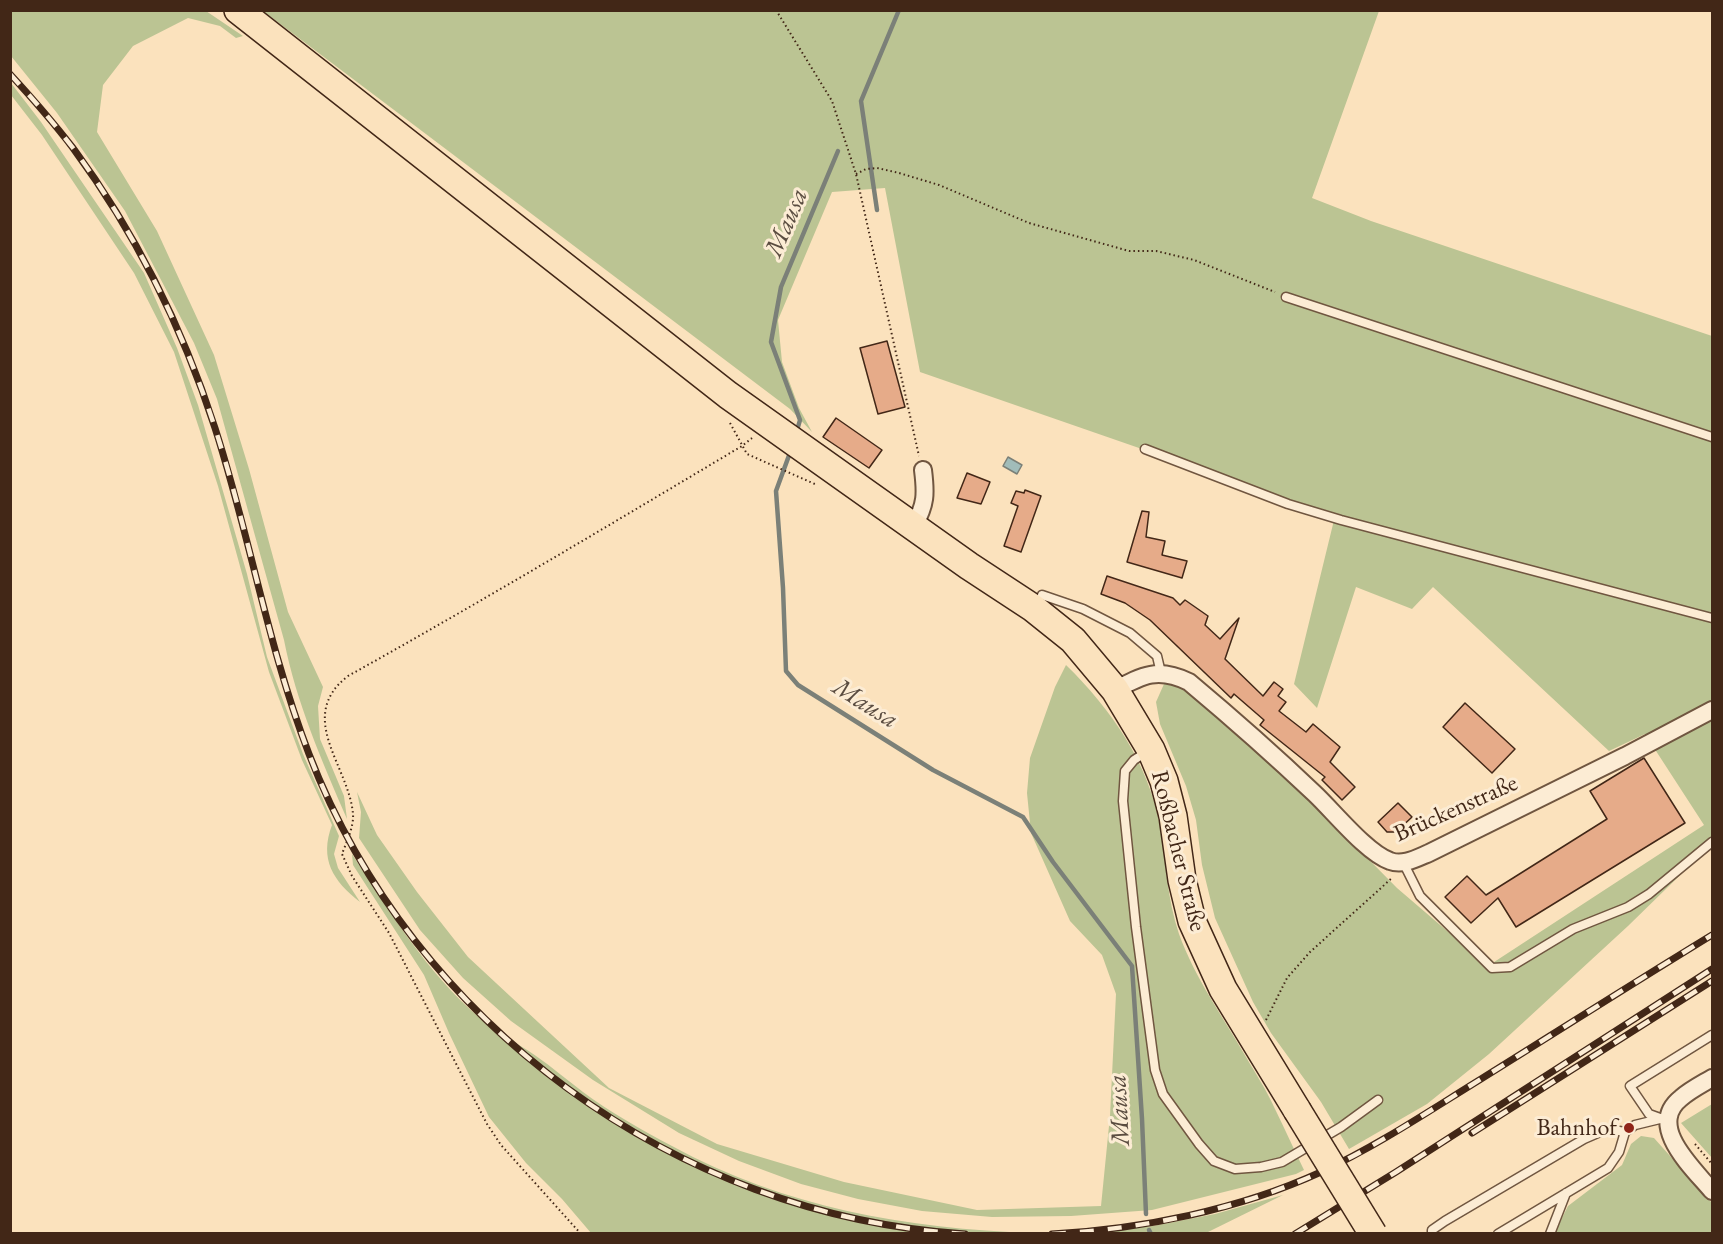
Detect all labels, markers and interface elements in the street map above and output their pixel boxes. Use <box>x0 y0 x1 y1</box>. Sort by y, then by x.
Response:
water label: Mausa <box>759 184 815 262</box>
water label: Mausa <box>826 672 904 736</box>
street label: Roßbacher Straße <box>1144 768 1212 934</box>
street label: Brückenstraße <box>1390 769 1522 849</box>
water label: Mausa <box>1103 1074 1137 1146</box>
place label: Bahnhof <box>1536 1114 1617 1142</box>
marker: Bahnhof <box>1622 1121 1636 1135</box>

